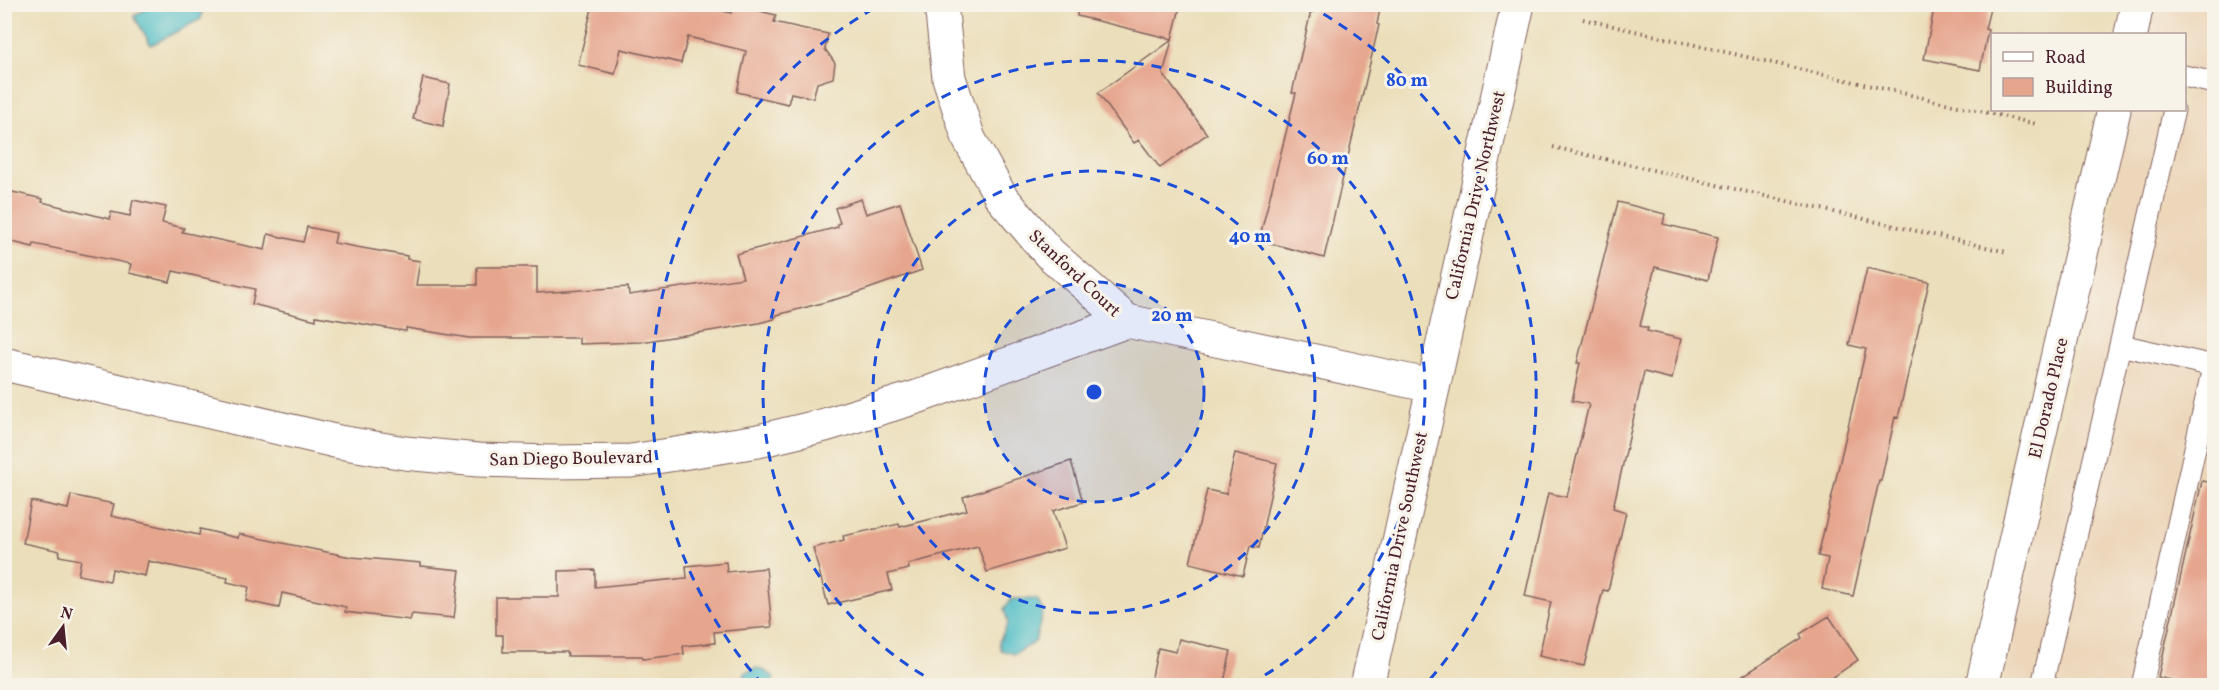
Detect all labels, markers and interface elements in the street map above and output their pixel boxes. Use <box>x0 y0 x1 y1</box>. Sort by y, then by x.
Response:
legend <box>1991 33 2186 111</box>
text: Road <box>2045 46 2086 71</box>
text: 80 m <box>1386 69 1428 94</box>
text: Building <box>2045 76 2113 101</box>
street label: California Drive Northwest <box>1440 88 1513 302</box>
text: 60 m <box>1307 147 1349 172</box>
street label: Stanford Court <box>1022 225 1126 324</box>
text: 40 m <box>1229 225 1271 250</box>
text: 20 m <box>1151 304 1193 329</box>
street label: El Dorado Place <box>2023 335 2076 461</box>
centre of rings <box>1084 382 1104 402</box>
street label: California Drive Southwest <box>1366 429 1435 643</box>
street label: San Diego Boulevard <box>489 446 653 473</box>
north arrow <box>33 597 93 657</box>
text: N <box>58 602 75 627</box>

